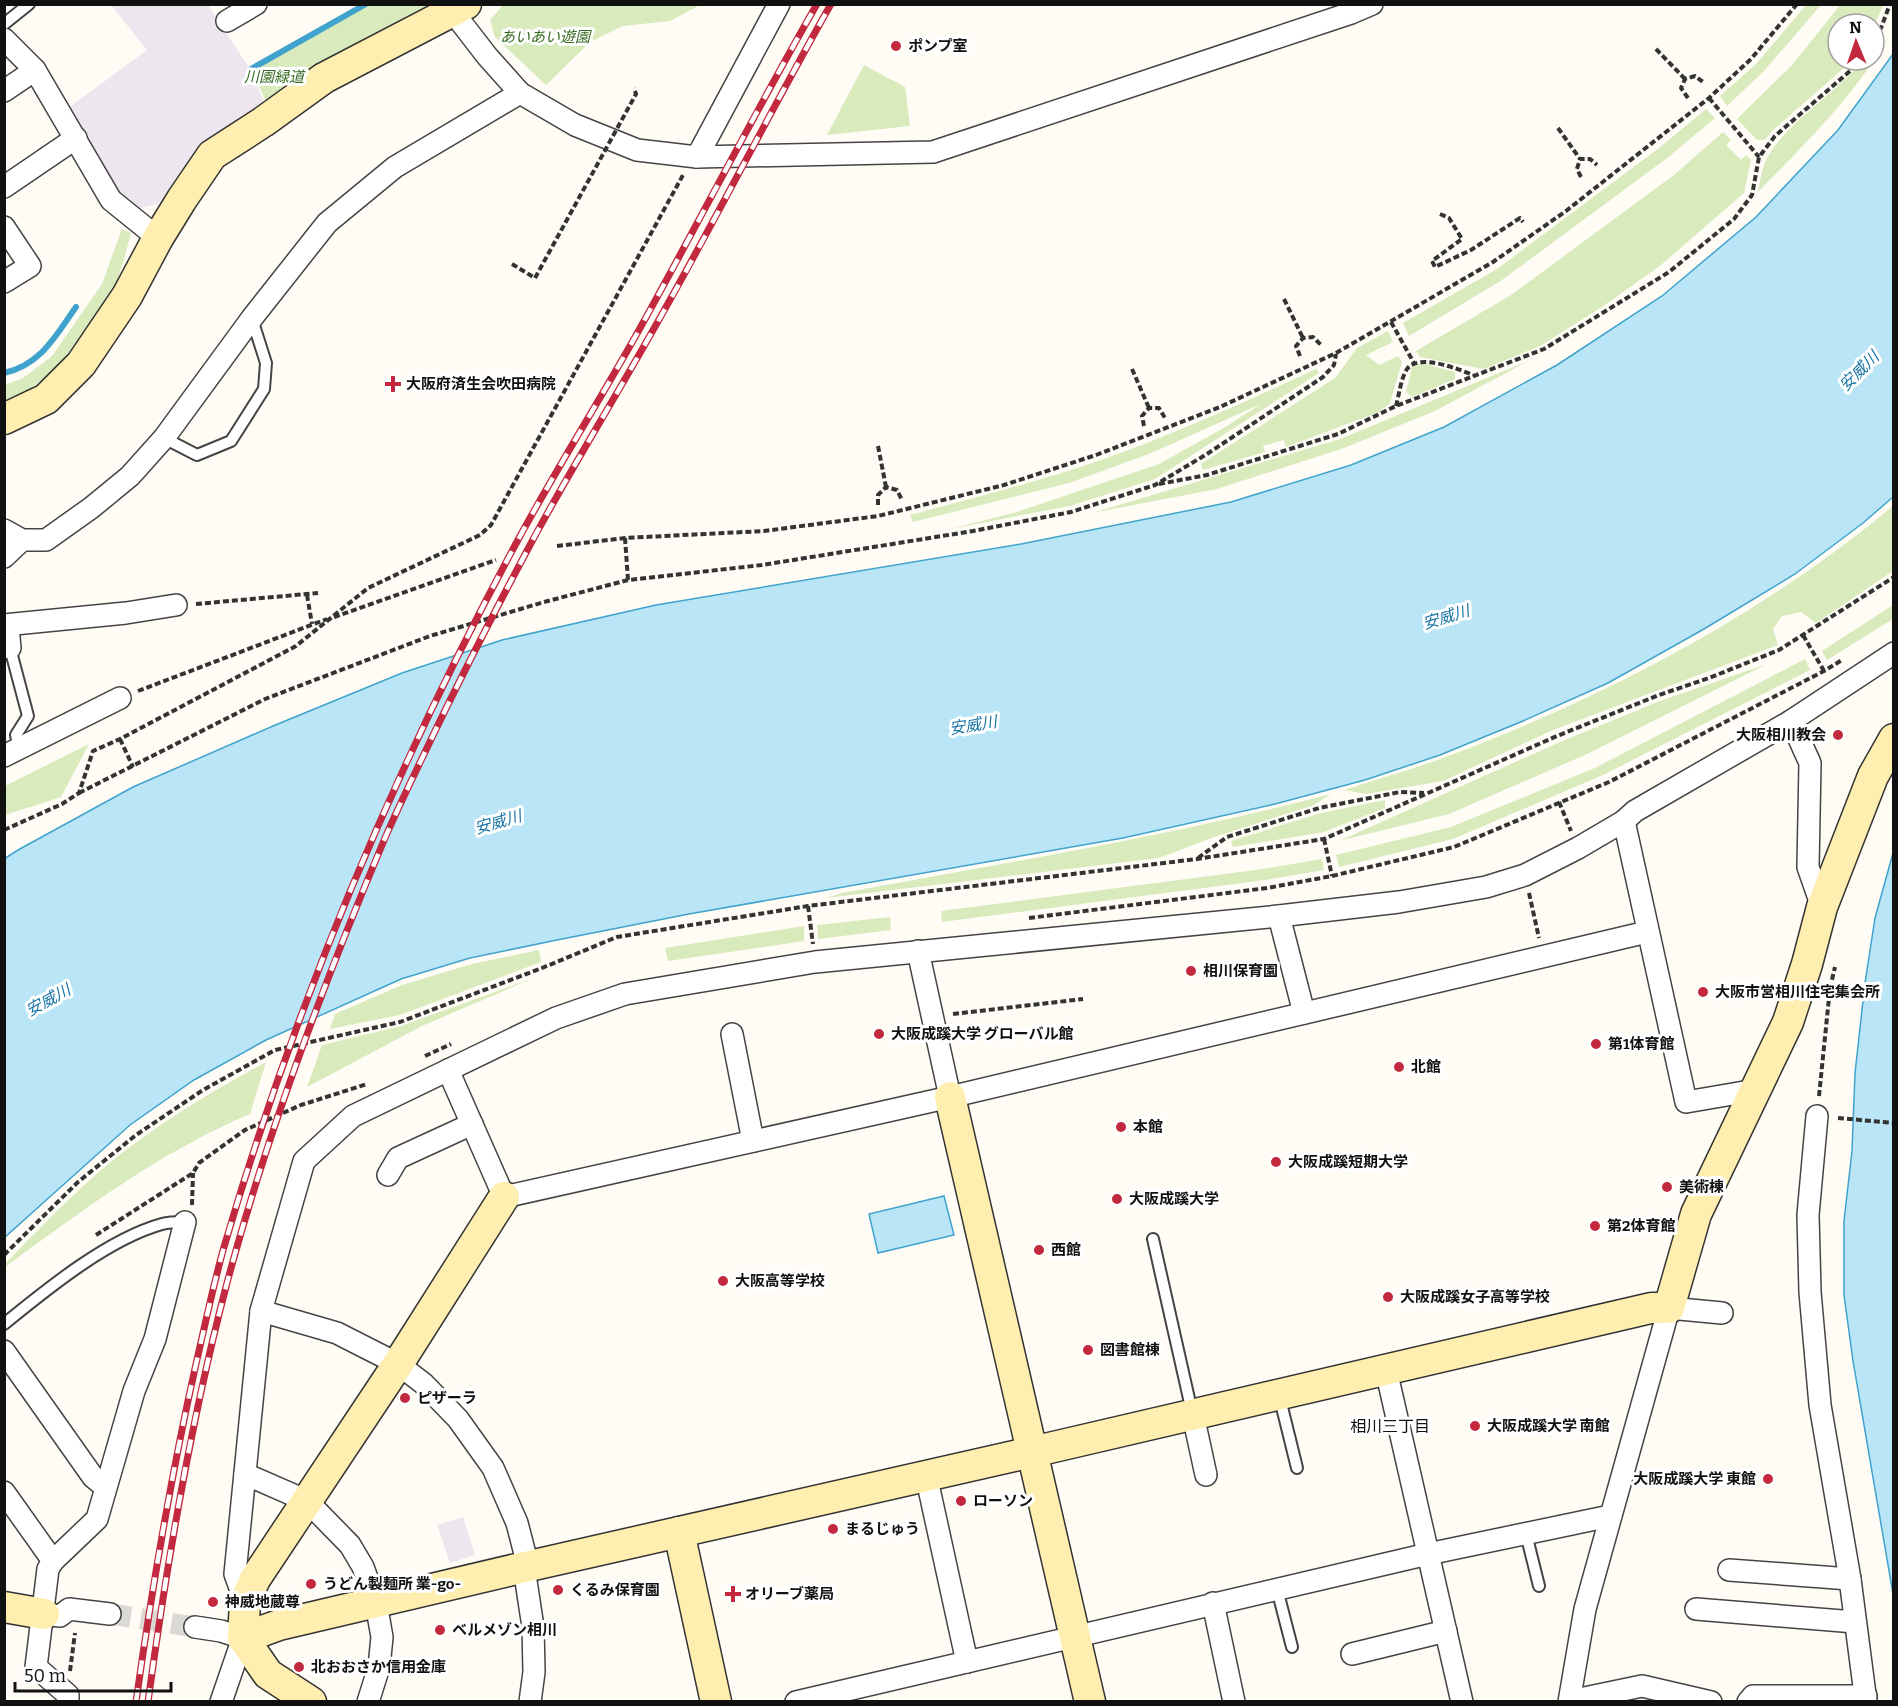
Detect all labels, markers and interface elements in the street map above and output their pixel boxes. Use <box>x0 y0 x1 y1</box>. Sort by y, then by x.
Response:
north arrow <box>1826 12 1886 72</box>
text: N <box>1849 18 1862 37</box>
park label: あいあい遊園 <box>500 28 592 46</box>
place label: ポンプ室 <box>908 37 968 55</box>
marker: ポンプ室 <box>889 39 903 53</box>
park label: 川園緑道 <box>244 68 306 86</box>
water label: 安威川 <box>1835 346 1884 395</box>
marker: 大阪府済生会吹田病院 <box>384 375 402 393</box>
place label: 大阪府済生会吹田病院 <box>406 375 556 393</box>
water label: 安威川 <box>1420 600 1474 633</box>
water label: 安威川 <box>948 712 1000 738</box>
place label: 大阪相川教会 <box>1736 726 1826 744</box>
marker: 大阪相川教会 <box>1831 728 1845 742</box>
water label: 安威川 <box>472 806 526 838</box>
place label: 相川保育園 <box>1203 962 1278 980</box>
marker: 相川保育園 <box>1184 964 1198 978</box>
water label: 安威川 <box>22 979 75 1020</box>
place label: 大阪市営相川住宅集会所 <box>1715 983 1880 1001</box>
marker: 大阪市営相川住宅集会所 <box>1696 985 1710 999</box>
place label: 大阪成蹊大学 グローバル館 <box>891 1025 1074 1043</box>
marker: 大阪成蹊大学 グローバル館 <box>872 1027 886 1041</box>
place label: 第1体育館 <box>1608 1035 1674 1053</box>
marker: 第1体育館 <box>1589 1037 1603 1051</box>
place label: 北館 <box>1411 1058 1441 1076</box>
marker: 北館 <box>1392 1060 1406 1074</box>
place label: 本館 <box>1133 1118 1163 1136</box>
marker: 本館 <box>1114 1120 1128 1134</box>
place label: 大阪成蹊短期大学 <box>1288 1153 1408 1171</box>
marker: 大阪成蹊短期大学 <box>1269 1155 1283 1169</box>
place label: 美術棟 <box>1679 1178 1724 1196</box>
marker: 美術棟 <box>1660 1180 1674 1194</box>
place label: 大阪成蹊大学 <box>1129 1190 1219 1208</box>
marker: 大阪成蹊大学 <box>1110 1192 1124 1206</box>
place label: 第2体育館 <box>1607 1217 1675 1235</box>
marker: 第2体育館 <box>1588 1219 1602 1233</box>
place label: 西館 <box>1051 1241 1081 1259</box>
marker: 西館 <box>1032 1243 1046 1257</box>
place label: 大阪高等学校 <box>735 1272 825 1290</box>
marker: 大阪高等学校 <box>716 1274 730 1288</box>
place label: 大阪成蹊女子高等学校 <box>1400 1288 1550 1306</box>
marker: 大阪成蹊女子高等学校 <box>1381 1290 1395 1304</box>
place label: 図書館棟 <box>1100 1341 1160 1359</box>
marker: 図書館棟 <box>1081 1343 1095 1357</box>
place label: ピザーラ <box>417 1389 477 1407</box>
marker: ピザーラ <box>398 1391 412 1405</box>
district label: 相川三丁目 <box>1350 1417 1430 1436</box>
place label: 大阪成蹊大学 南館 <box>1487 1417 1610 1435</box>
marker: 大阪成蹊大学 南館 <box>1468 1419 1482 1433</box>
place label: 大阪成蹊大学 東館 <box>1633 1470 1756 1488</box>
marker: 大阪成蹊大学 東館 <box>1761 1472 1775 1486</box>
place label: ローソン <box>973 1492 1033 1510</box>
marker: ローソン <box>954 1494 968 1508</box>
place label: まるじゅう <box>845 1520 920 1538</box>
marker: まるじゅう <box>826 1522 840 1536</box>
place label: うどん製麺所 業-go- <box>323 1575 461 1593</box>
marker: うどん製麺所 業-go- <box>304 1577 318 1591</box>
place label: くるみ保育園 <box>570 1581 660 1599</box>
marker: くるみ保育園 <box>551 1583 565 1597</box>
place label: オリーブ薬局 <box>745 1585 834 1603</box>
marker: オリーブ薬局 <box>726 1587 740 1601</box>
place label: 神威地蔵尊 <box>224 1593 300 1611</box>
marker: 神威地蔵尊 <box>206 1595 220 1609</box>
place label: ベルメゾン相川 <box>452 1621 557 1639</box>
marker: ベルメゾン相川 <box>433 1623 447 1637</box>
scale bar <box>15 1655 171 1693</box>
place label: 北おおさか信用金庫 <box>311 1658 446 1676</box>
marker: 北おおさか信用金庫 <box>292 1660 306 1674</box>
text: 50 m <box>24 1665 66 1687</box>

